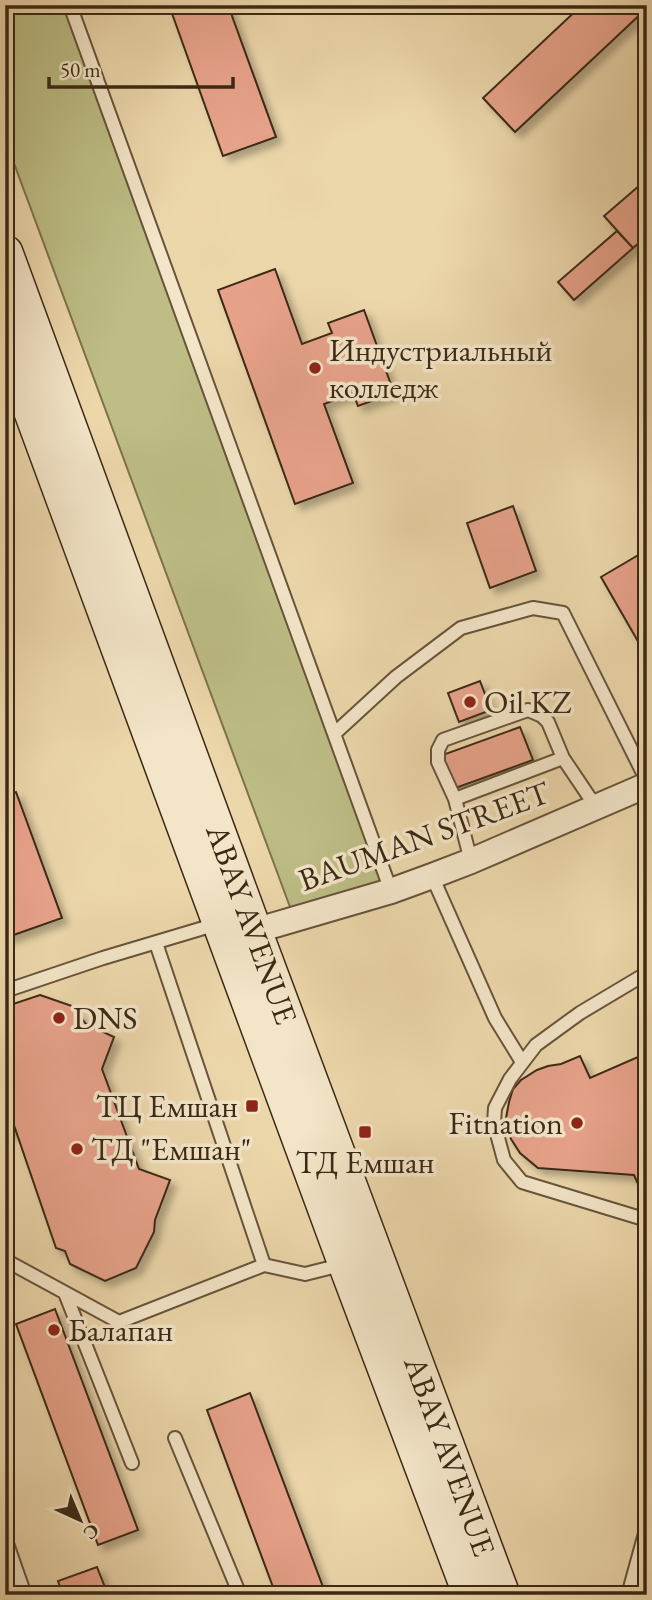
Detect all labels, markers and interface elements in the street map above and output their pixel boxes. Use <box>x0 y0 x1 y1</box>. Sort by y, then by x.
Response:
scale bar <box>49 46 233 90</box>
text: 50 m <box>60 56 101 83</box>
place label: Индустриальный колледж <box>329 329 553 408</box>
marker: Индустриальный колледж <box>307 360 323 376</box>
place label: Oil KZ <box>484 681 571 723</box>
marker: Oil KZ <box>462 694 478 710</box>
street label: BAUMAN STREET <box>293 771 556 901</box>
street label: ABAY AVENUE <box>196 817 308 1030</box>
place label: DNS <box>73 997 137 1039</box>
marker: DNS <box>51 1010 67 1026</box>
place label: ТЦ Емшан <box>96 1085 238 1127</box>
marker: ТЦ Емшан <box>244 1098 260 1114</box>
place label: Fitnation <box>448 1102 563 1144</box>
marker: Fitnation <box>569 1115 585 1131</box>
marker: ТД Емшан <box>357 1124 373 1140</box>
place label: ТД "Емшан" <box>91 1128 251 1170</box>
marker: ТД "Емшан" <box>69 1141 85 1157</box>
place label: ТД Емшан <box>295 1141 435 1183</box>
place label: Балапан <box>68 1309 173 1351</box>
marker: Балапан <box>46 1322 62 1338</box>
street label: ABAY AVENUE <box>394 1349 506 1562</box>
north arrow <box>46 1484 116 1554</box>
text: С <box>78 1518 105 1546</box>

